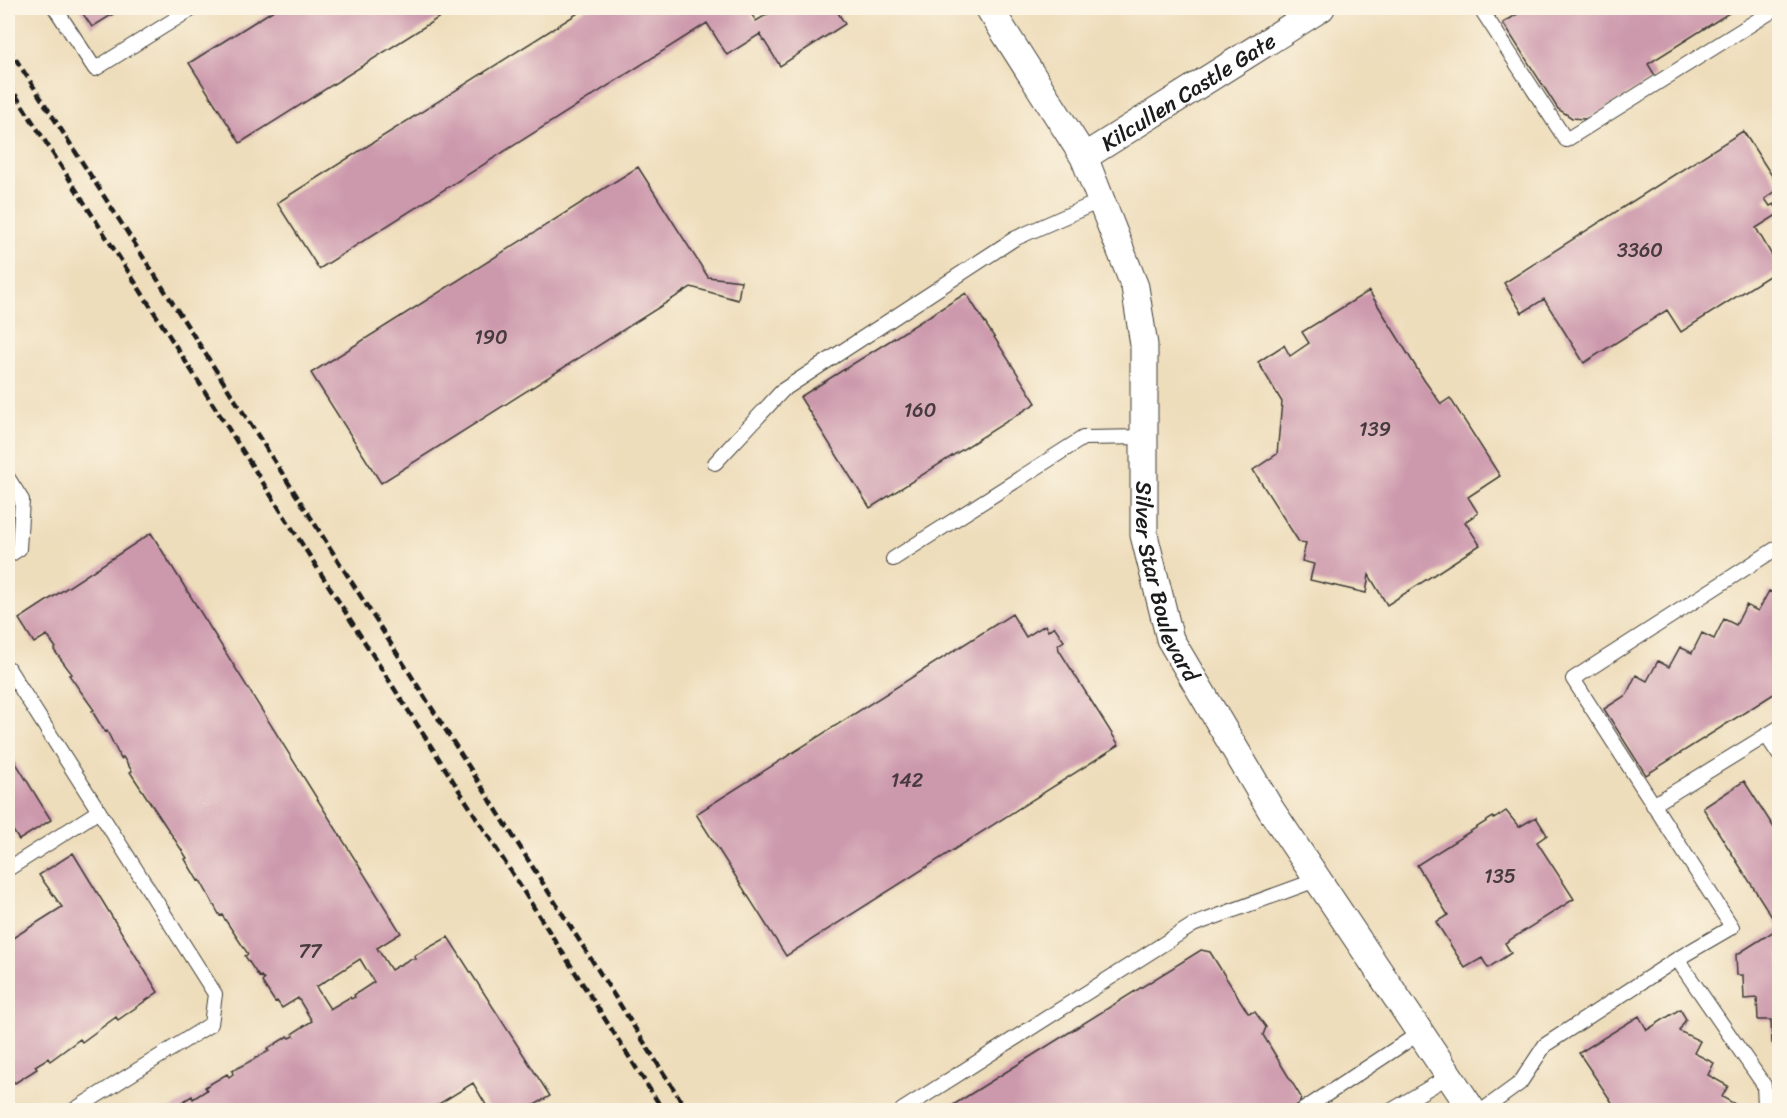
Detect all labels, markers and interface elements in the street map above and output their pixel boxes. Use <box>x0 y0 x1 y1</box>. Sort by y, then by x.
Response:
street label: Kilcullen Castle Gate <box>1093 22 1284 162</box>
house number: 3360 <box>1617 233 1663 268</box>
house number: 190 <box>474 320 508 355</box>
house number: 160 <box>904 393 936 428</box>
house number: 139 <box>1359 412 1391 447</box>
street label: Silver Star Boulevard <box>1125 481 1211 690</box>
house number: 142 <box>891 763 924 798</box>
house number: 135 <box>1484 859 1516 894</box>
house number: 77 <box>299 934 323 969</box>

